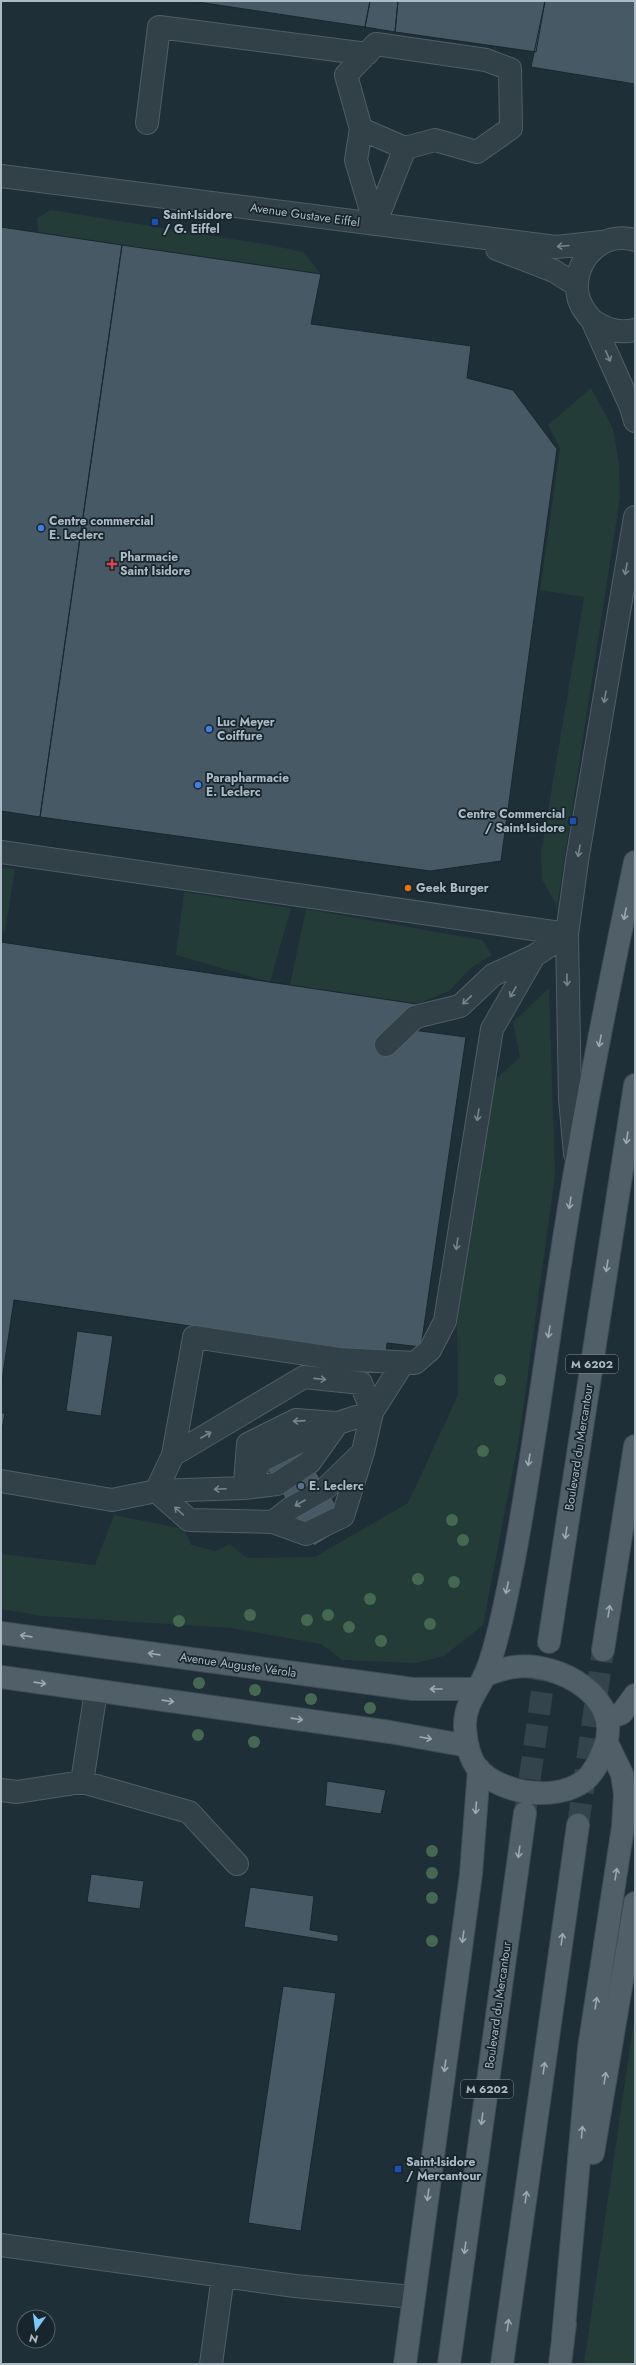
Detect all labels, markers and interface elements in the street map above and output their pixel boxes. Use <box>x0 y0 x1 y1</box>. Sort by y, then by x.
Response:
street label: Avenue Gustave Eiffel <box>249 198 361 232</box>
place label: Saint-Isidore / G. Eiffel <box>163 206 233 238</box>
marker: Saint-Isidore / G. Eiffel <box>150 217 160 227</box>
one-way arrow <box>557 242 570 250</box>
one-way arrow <box>605 349 612 361</box>
place label: Centre commercial E. Leclerc <box>49 512 154 544</box>
marker: Centre commercial E. Leclerc <box>36 523 46 533</box>
place label: Pharmacie Saint Isidore <box>120 548 190 580</box>
marker: Pharmacie Saint Isidore <box>107 559 117 569</box>
one-way arrow <box>622 562 630 575</box>
one-way arrow <box>601 690 609 703</box>
place label: Luc Meyer Coiffure <box>217 713 275 745</box>
marker: Luc Meyer Coiffure <box>204 724 214 734</box>
place label: Parapharmacie E. Leclerc <box>206 769 289 801</box>
marker: Parapharmacie E. Leclerc <box>193 780 203 790</box>
place label: Centre Commercial / Saint-Isidore <box>458 805 565 837</box>
marker: Centre Commercial / Saint-Isidore <box>568 816 578 826</box>
one-way arrow <box>574 844 582 857</box>
place label: Geek Burger <box>416 879 489 897</box>
marker: Geek Burger <box>403 883 413 893</box>
one-way arrow <box>620 907 628 920</box>
one-way arrow <box>563 973 571 986</box>
one-way arrow <box>509 986 517 998</box>
one-way arrow <box>462 995 472 1005</box>
one-way arrow <box>595 1034 603 1047</box>
one-way arrow <box>474 1108 482 1121</box>
one-way arrow <box>623 1131 631 1144</box>
one-way arrow <box>566 1196 574 1209</box>
one-way arrow <box>453 1237 461 1250</box>
one-way arrow <box>603 1259 611 1272</box>
one-way arrow <box>545 1325 553 1338</box>
road number: M 6202 <box>566 1355 618 1373</box>
one-way arrow <box>313 1375 326 1382</box>
street label: Boulevard du Mercantour <box>560 1381 598 1512</box>
one-way arrow <box>293 1417 306 1424</box>
one-way arrow <box>200 1430 212 1438</box>
one-way arrow <box>525 1453 533 1466</box>
place label: E. Leclerc <box>309 1477 364 1495</box>
marker: E. Leclerc <box>296 1481 306 1491</box>
one-way arrow <box>214 1485 227 1493</box>
one-way arrow <box>294 1500 306 1508</box>
one-way arrow <box>175 1507 185 1516</box>
one-way arrow <box>562 1526 570 1539</box>
one-way arrow <box>503 1581 511 1594</box>
one-way arrow <box>605 1605 613 1618</box>
one-way arrow <box>20 1632 33 1640</box>
street label: Avenue Auguste Vérola <box>178 1648 298 1682</box>
one-way arrow <box>148 1650 161 1658</box>
one-way arrow <box>33 1679 46 1687</box>
one-way arrow <box>430 1685 443 1693</box>
one-way arrow <box>161 1697 174 1705</box>
one-way arrow <box>290 1715 303 1723</box>
one-way arrow <box>419 1734 432 1742</box>
one-way arrow <box>472 1801 479 1814</box>
one-way arrow <box>515 1845 523 1858</box>
one-way arrow <box>612 1868 620 1881</box>
one-way arrow <box>459 1930 467 1943</box>
one-way arrow <box>558 1933 566 1946</box>
street label: Boulevard du Mercantour <box>480 1939 516 2070</box>
one-way arrow <box>592 1997 600 2010</box>
one-way arrow <box>441 2059 449 2072</box>
one-way arrow <box>540 2062 548 2075</box>
one-way arrow <box>601 2072 609 2085</box>
road number: M 6202 <box>461 2080 513 2098</box>
one-way arrow <box>478 2112 486 2125</box>
one-way arrow <box>578 2126 585 2139</box>
place label: Saint-Isidore / Mercantour <box>406 2153 481 2185</box>
marker: Saint-Isidore / Mercantour <box>393 2164 403 2174</box>
one-way arrow <box>424 2188 432 2201</box>
one-way arrow <box>522 2191 530 2204</box>
one-way arrow <box>461 2241 469 2254</box>
north arrow <box>16 2309 56 2349</box>
one-way arrow <box>504 2319 512 2332</box>
text: N <box>27 2330 40 2348</box>

